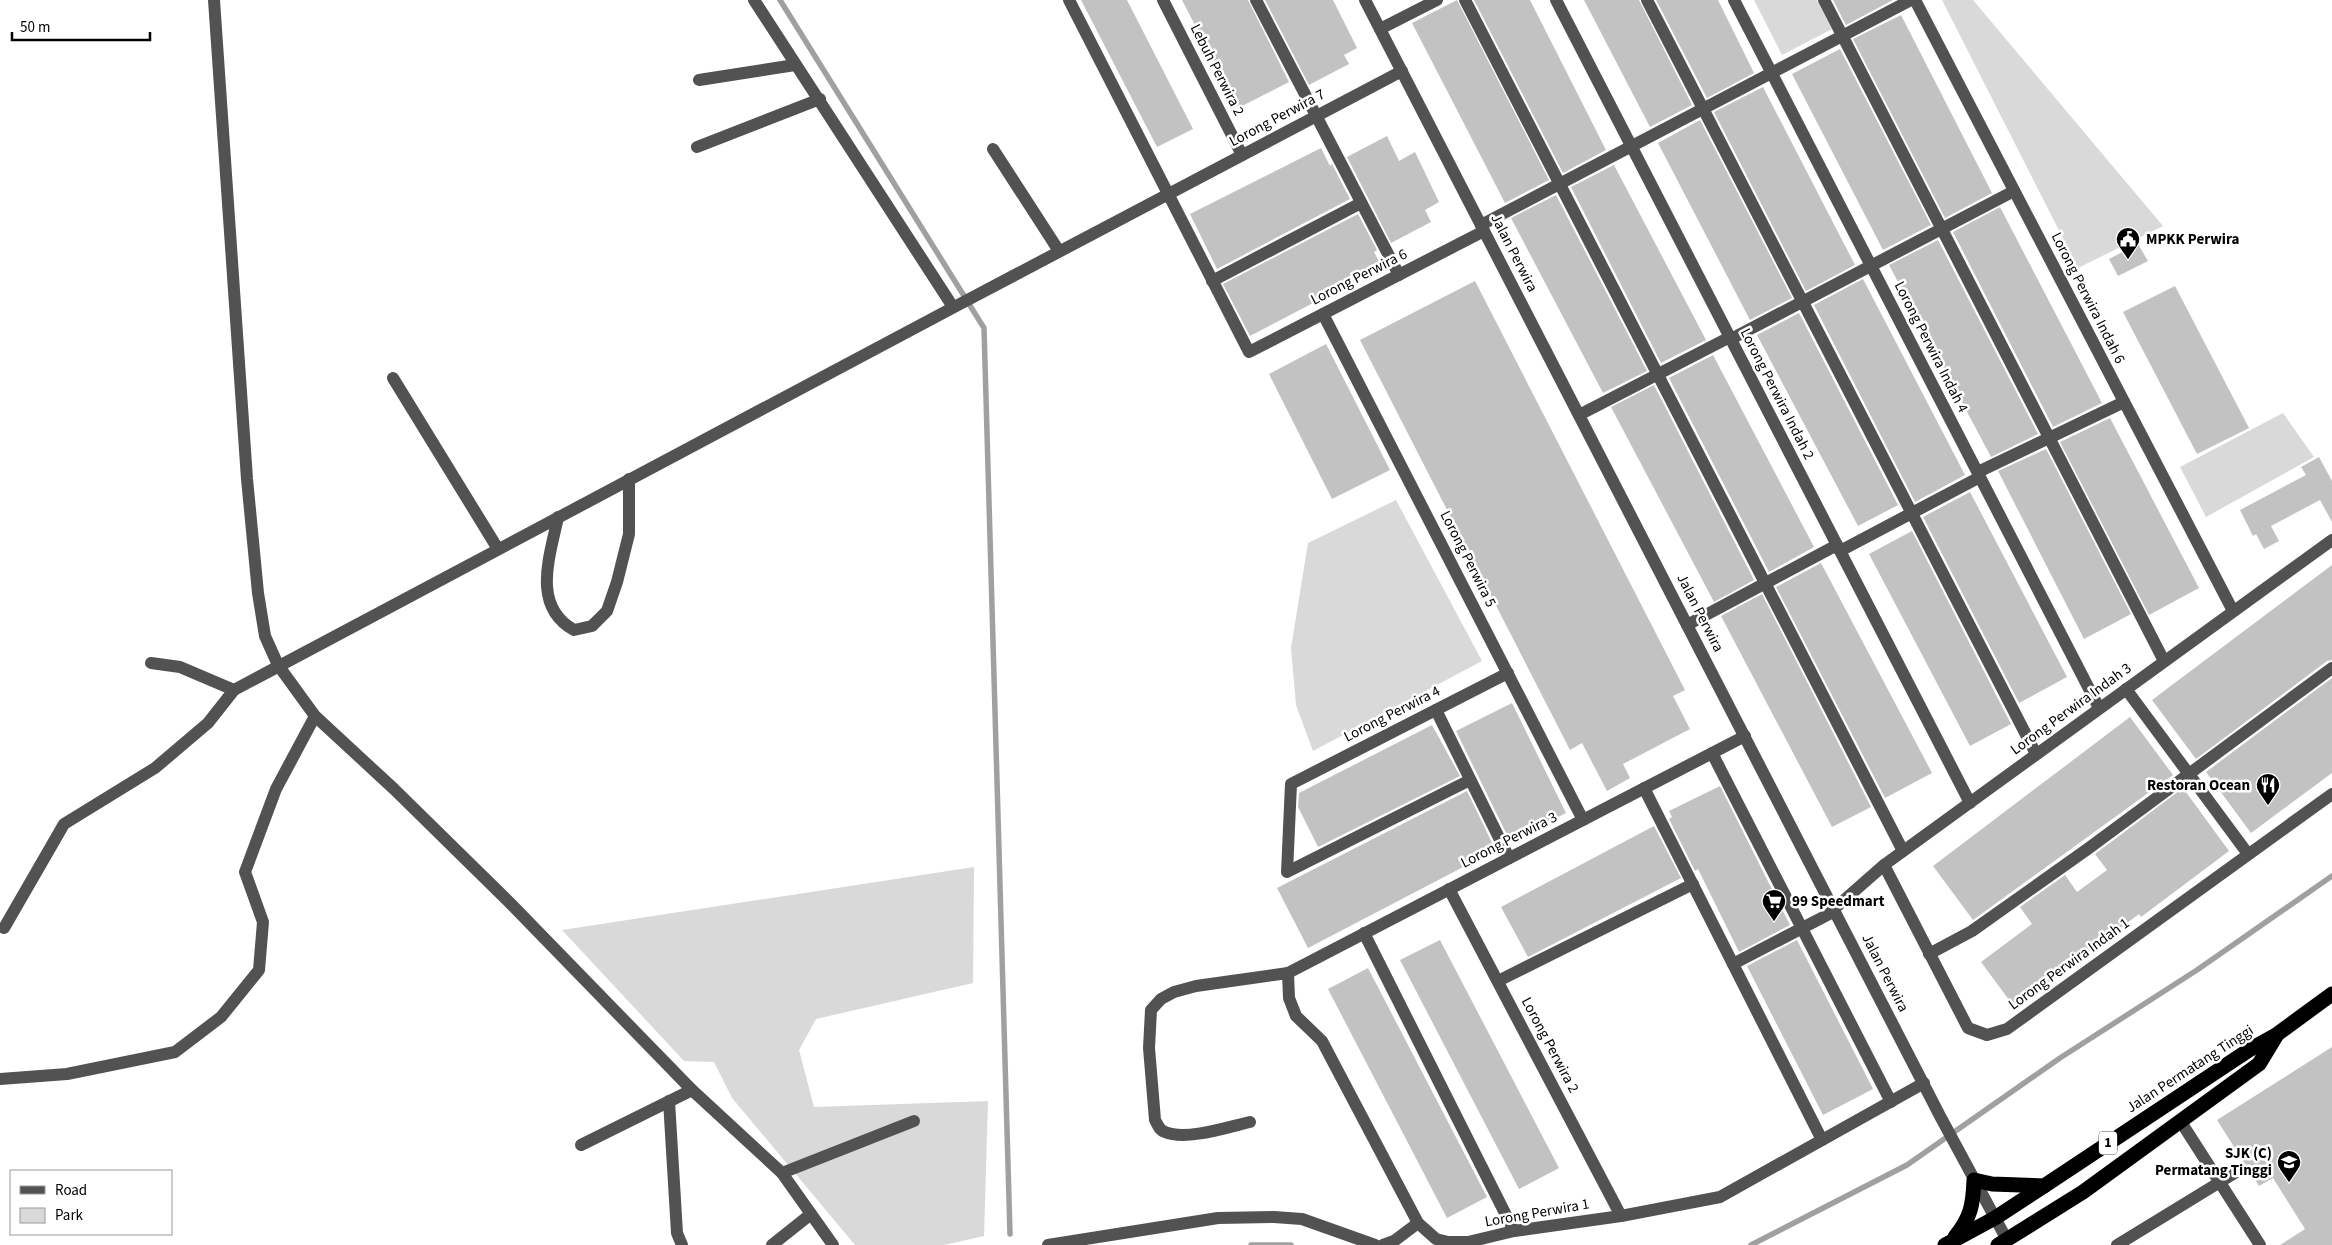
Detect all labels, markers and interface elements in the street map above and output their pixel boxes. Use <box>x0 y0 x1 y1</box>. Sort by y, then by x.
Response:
scale bar <box>12 10 150 42</box>
text: 50 m <box>20 17 50 38</box>
street label: Lebuh Perwira 2 <box>1185 20 1249 120</box>
street label: Lorong Perwira 7 <box>1225 84 1329 152</box>
street label: Jalan Perwira <box>1485 210 1543 296</box>
public building icon: MPKK Perwira <box>2115 226 2141 260</box>
street label: Lorong Perwira Indah 6 <box>2046 229 2130 367</box>
place label: MPKK Perwira <box>2146 229 2240 250</box>
street label: Lorong Perwira 6 <box>1307 244 1411 310</box>
street label: Lorong Perwira Indah 4 <box>1889 278 1973 417</box>
street label: Lorong Perwira Indah 2 <box>1735 325 1819 463</box>
street label: Lorong Perwira 5 <box>1435 507 1501 611</box>
street label: Jalan Perwira <box>1671 570 1729 656</box>
street label: Lorong Perwira Indah 3 <box>2006 658 2136 760</box>
street label: Lorong Perwira 4 <box>1340 680 1444 747</box>
restaurant icon: Restoran Ocean <box>2255 772 2281 806</box>
place label: Restoran Ocean <box>2147 775 2250 796</box>
street label: Lorong Perwira 3 <box>1457 807 1561 873</box>
supermarket icon: 99 Speedmart <box>1761 888 1787 922</box>
place label: 99 Speedmart <box>1792 891 1885 912</box>
street label: Lorong Perwira Indah 1 <box>2004 913 2134 1015</box>
street label: Jalan Perwira <box>1856 930 1914 1016</box>
street label: Lorong Perwira 2 <box>1516 993 1584 1097</box>
street label: Jalan Permatang Tinggi <box>2122 1020 2258 1118</box>
road number: 1 <box>2099 1132 2117 1154</box>
place label: SJK (C) Permatang Tinggi <box>2155 1143 2272 1181</box>
school or university icon: SJK (C) Permatang Tinggi <box>2276 1149 2302 1183</box>
legend <box>10 1170 172 1235</box>
text: Road <box>55 1180 87 1201</box>
street label: Lorong Perwira 1 <box>1483 1193 1591 1233</box>
text: Park <box>55 1205 84 1226</box>

